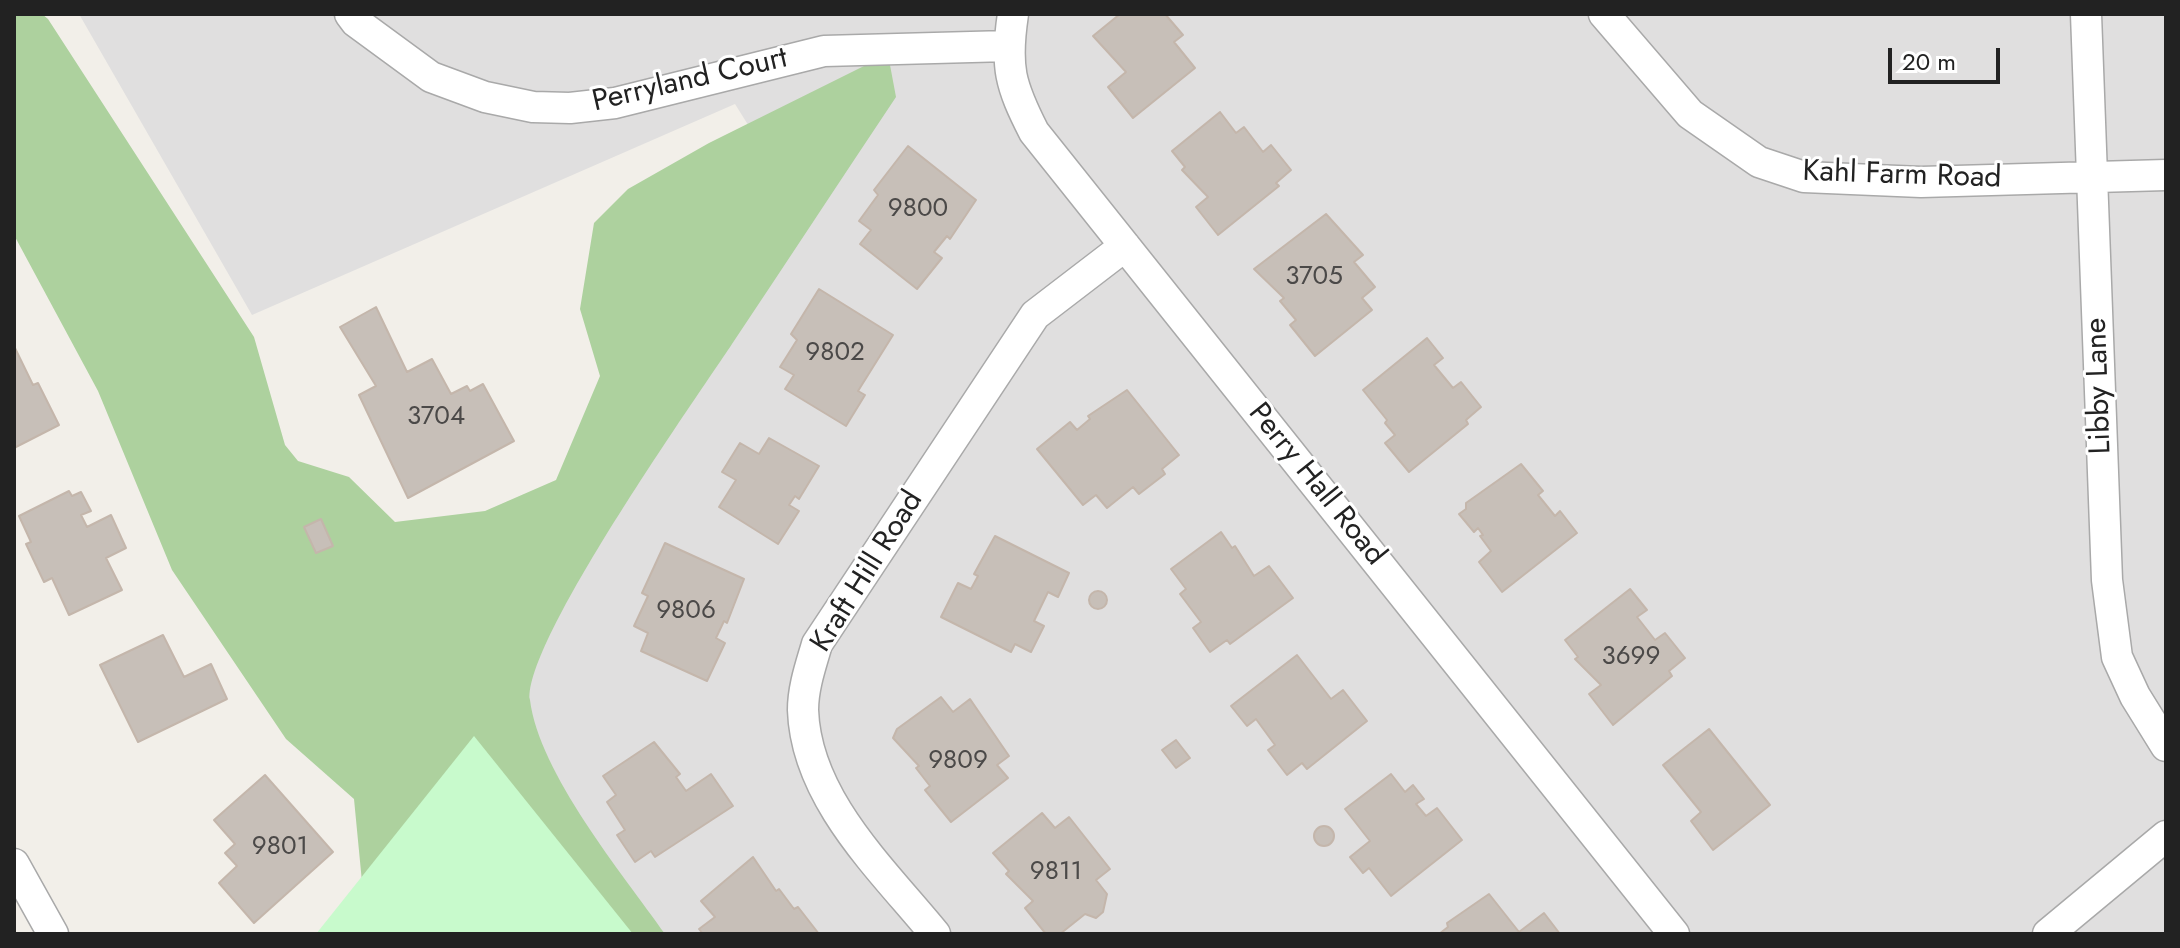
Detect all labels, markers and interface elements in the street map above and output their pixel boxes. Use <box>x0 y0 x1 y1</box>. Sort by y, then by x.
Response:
scale bar <box>1892 32 2004 82</box>
street label: Perryland Court <box>589 41 791 121</box>
text: 20 m <box>1902 44 1956 79</box>
street label: Kahl Farm Road <box>1802 155 2002 197</box>
house number: 9800 <box>888 194 948 226</box>
house number: 3705 <box>1285 262 1343 294</box>
street label: Libby Lane <box>2080 317 2120 455</box>
house number: 9802 <box>805 338 865 370</box>
street label: Perry Hall Road <box>1240 397 1392 573</box>
house number: 3704 <box>407 402 465 434</box>
street label: Kraft Hill Road <box>804 485 932 659</box>
house number: 9806 <box>656 596 716 628</box>
house number: 3699 <box>1601 642 1661 674</box>
house number: 9809 <box>928 746 988 778</box>
house number: 9801 <box>252 832 308 864</box>
house number: 9811 <box>1030 857 1082 889</box>

